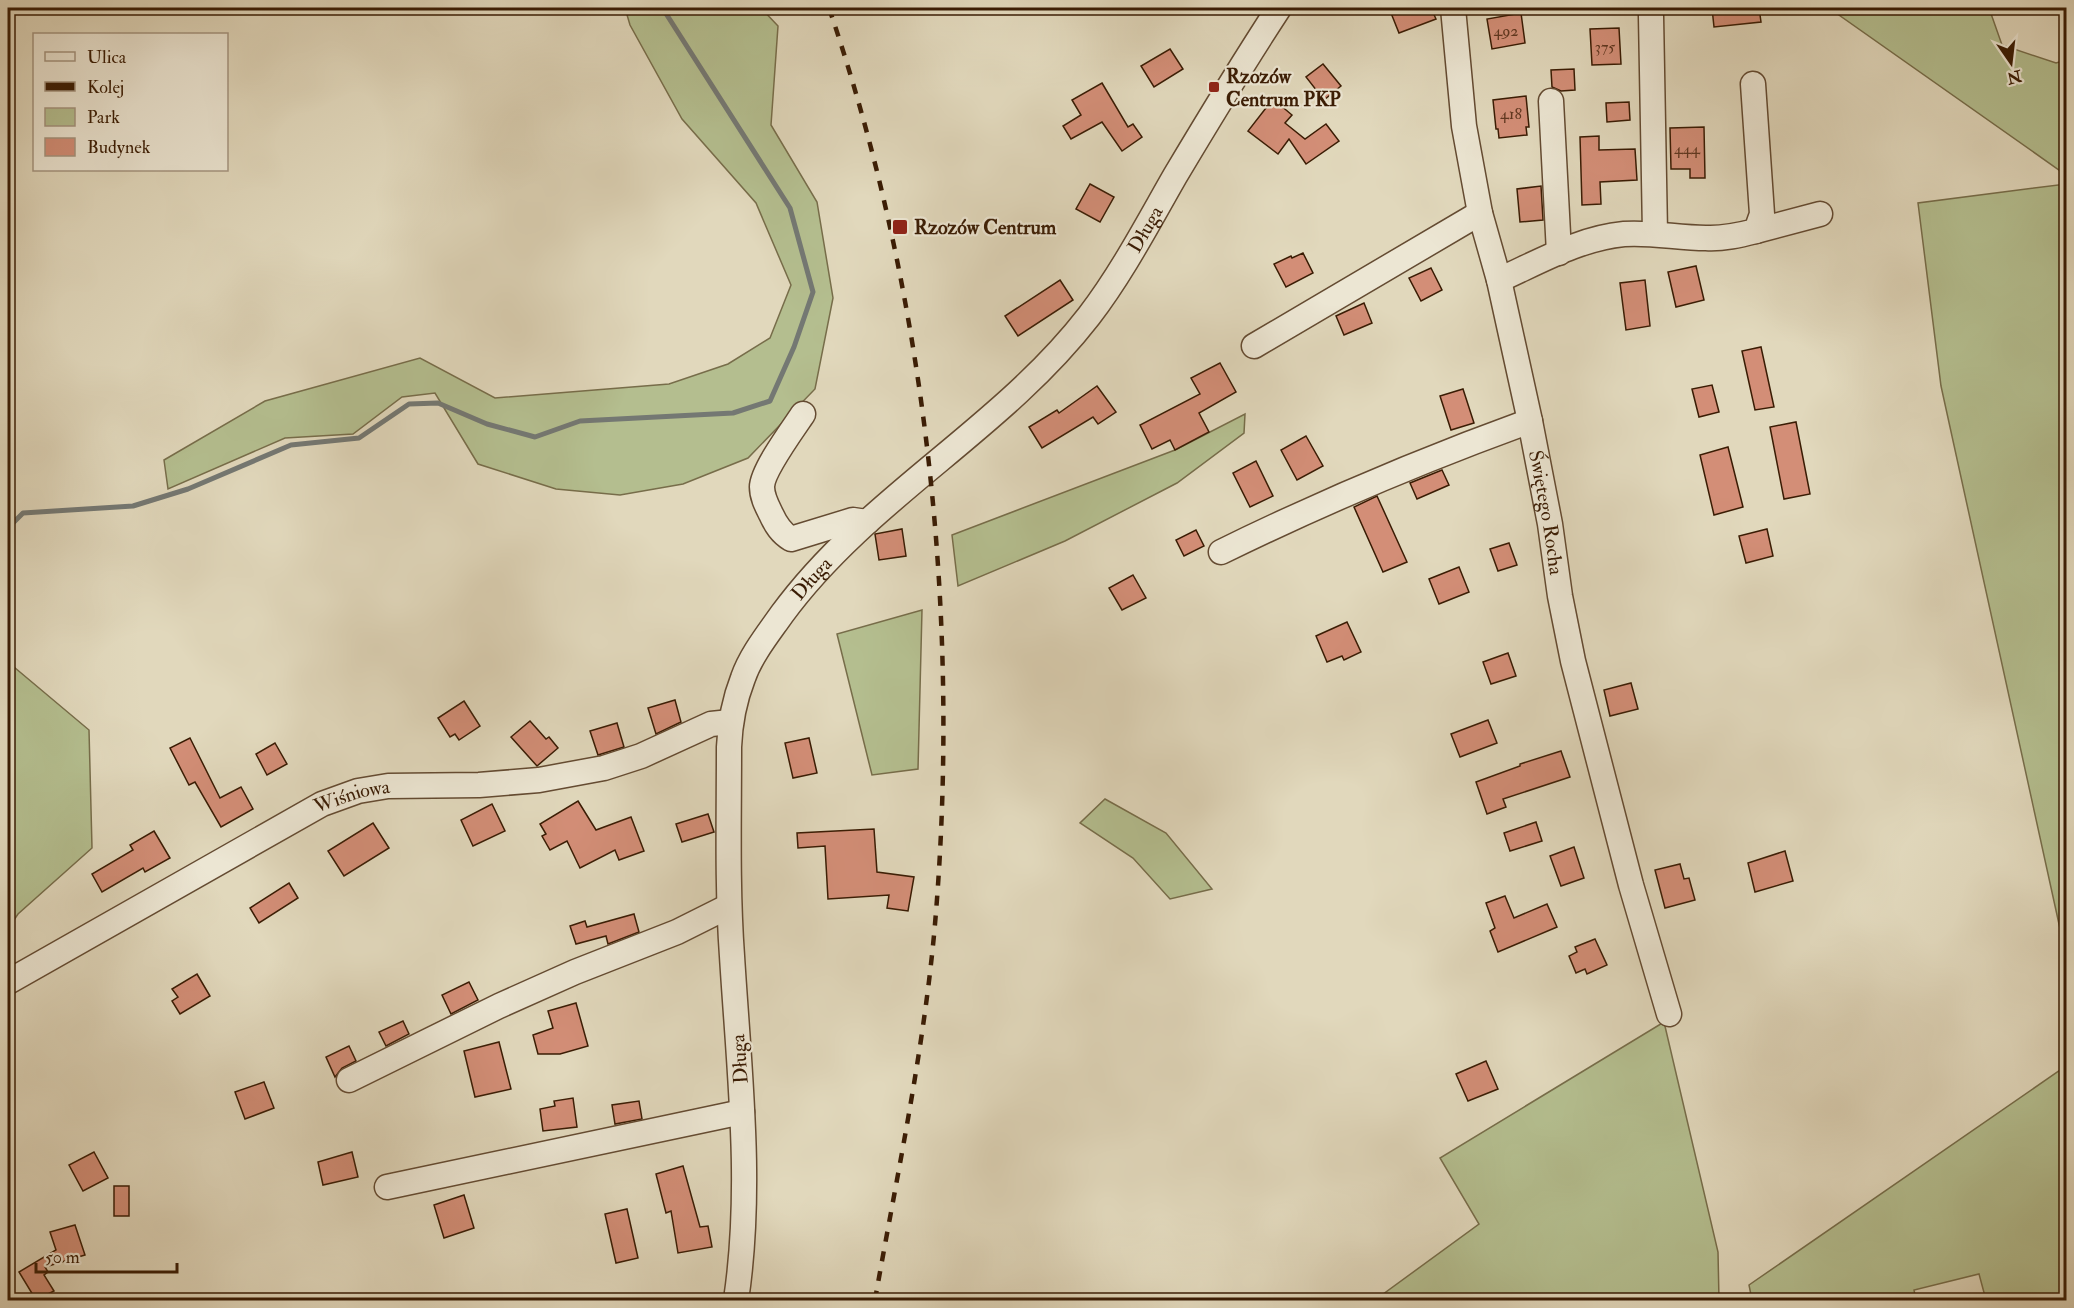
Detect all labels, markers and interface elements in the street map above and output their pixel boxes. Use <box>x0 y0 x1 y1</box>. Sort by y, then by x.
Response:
house number: 492 <box>1494 21 1518 41</box>
legend <box>33 33 228 171</box>
north arrow <box>1981 33 2041 93</box>
house number: 375 <box>1595 37 1615 57</box>
text: Ulica <box>87 46 127 69</box>
place label: Rzozów Centrum PKP <box>1226 64 1341 112</box>
text: N <box>2004 65 2025 88</box>
text: Kolej <box>87 76 124 99</box>
marker: Rzozów Centrum PKP <box>1207 80 1221 94</box>
house number: 418 <box>1500 104 1522 124</box>
text: Park <box>87 106 120 129</box>
text: Budynek <box>87 136 151 159</box>
house number: 444 <box>1674 139 1701 159</box>
street label: Długa <box>1122 201 1169 257</box>
place label: Rzozów Centrum <box>914 215 1057 240</box>
marker: Rzozów Centrum <box>891 218 909 236</box>
street label: Świętego Rocha <box>1523 448 1569 577</box>
street label: Długa <box>786 551 838 605</box>
street label: Wiśniowa <box>309 774 392 819</box>
street label: Długa <box>725 1033 754 1085</box>
scale bar <box>36 1236 177 1274</box>
text: 50 m <box>45 1246 80 1269</box>

